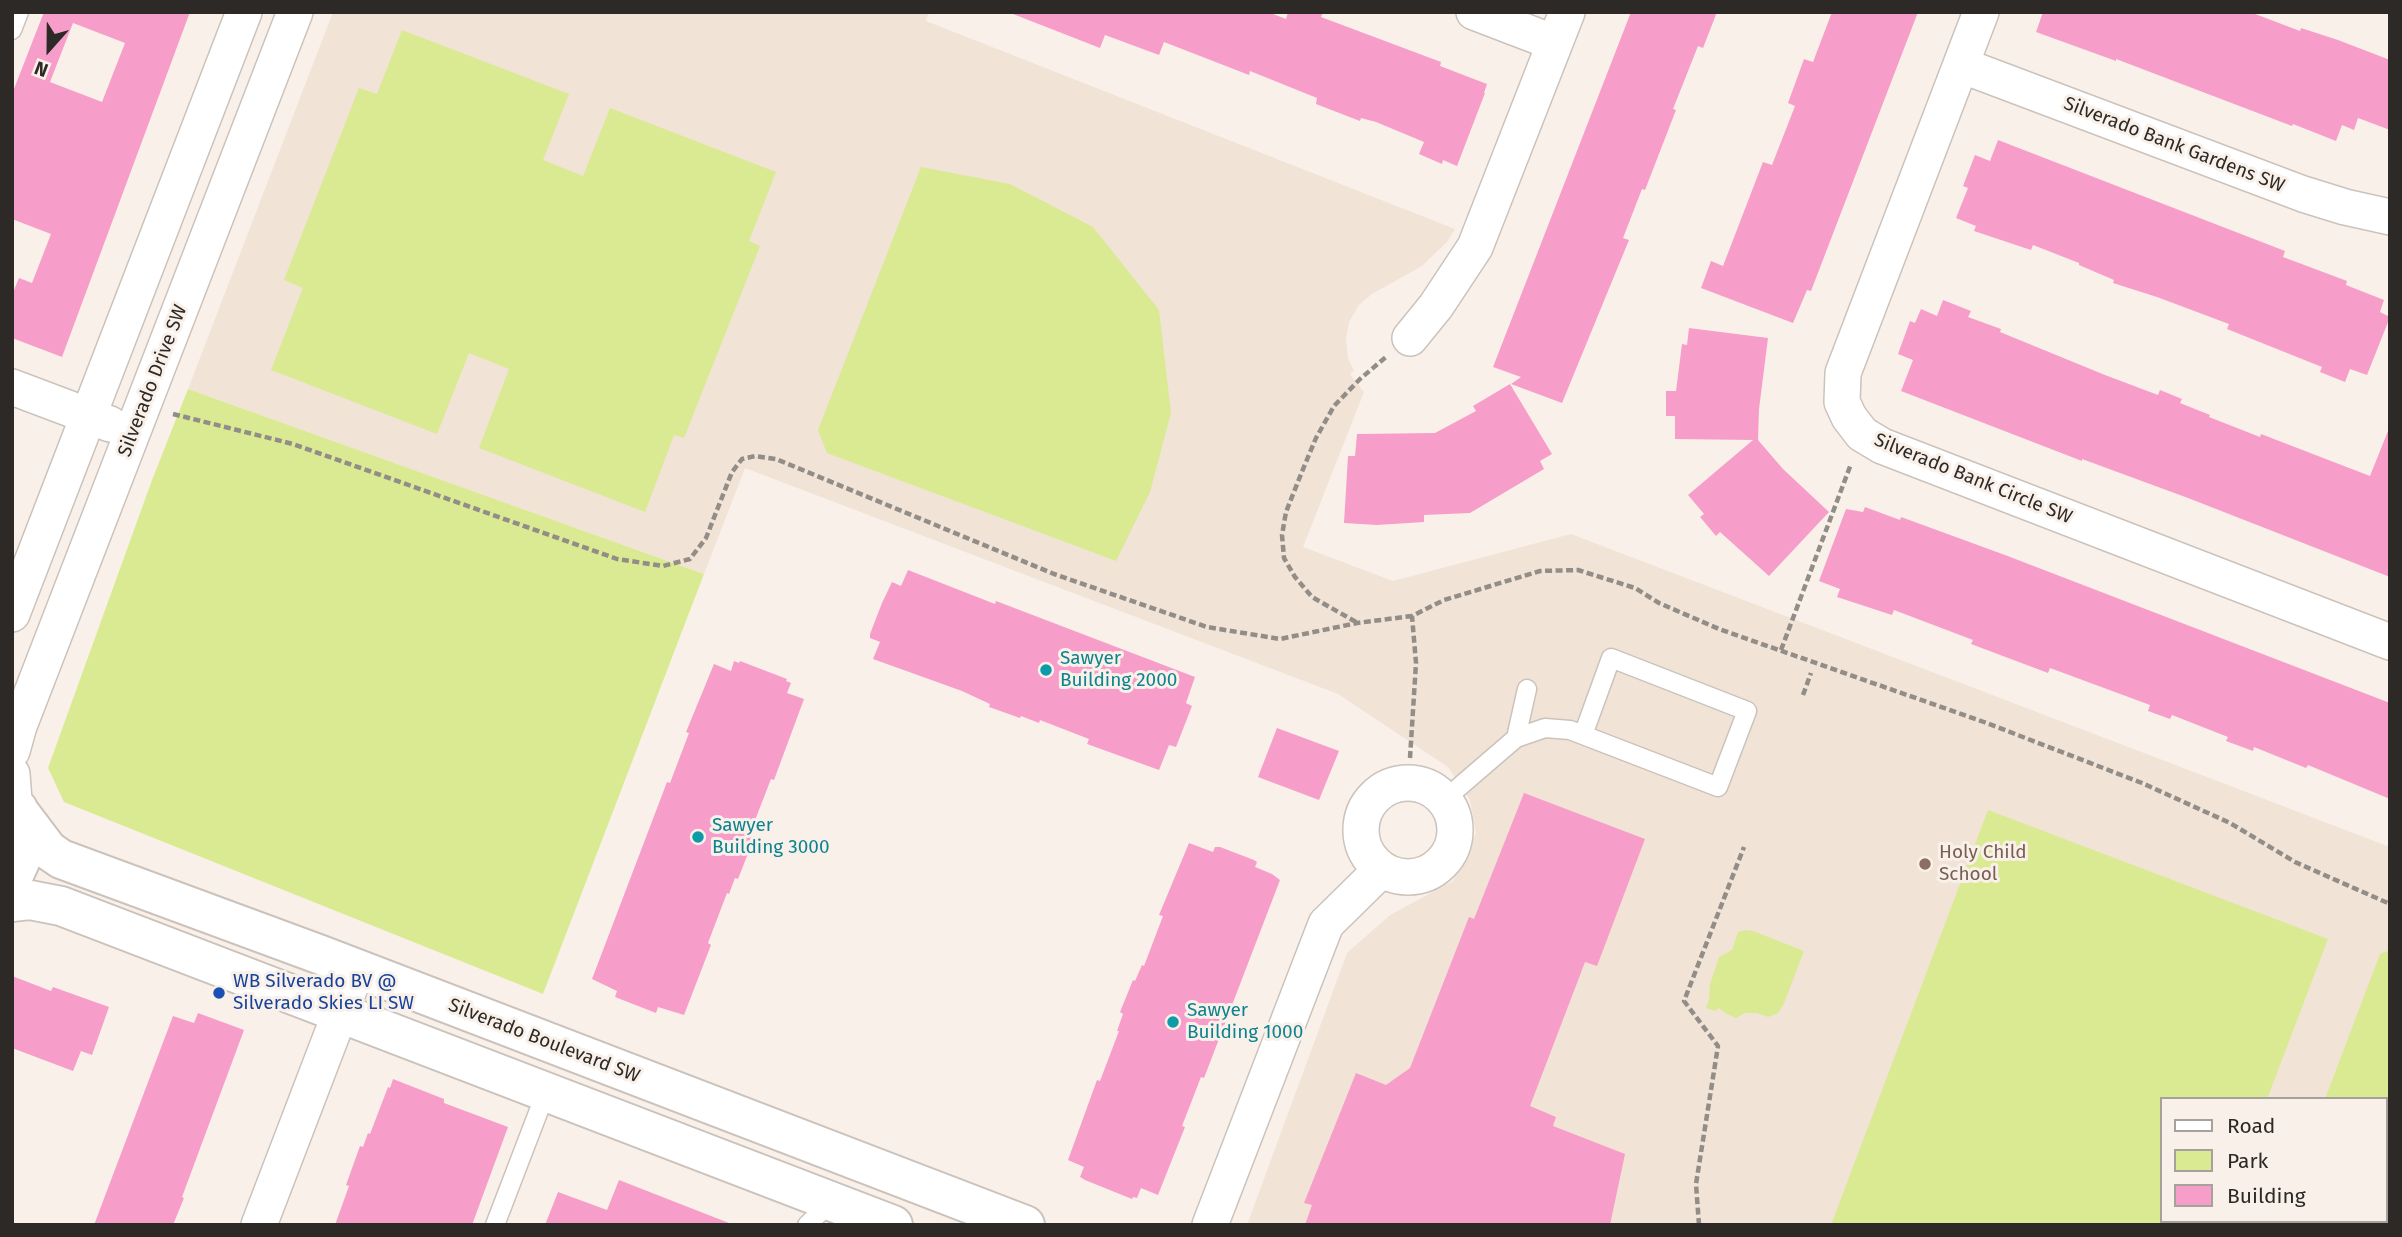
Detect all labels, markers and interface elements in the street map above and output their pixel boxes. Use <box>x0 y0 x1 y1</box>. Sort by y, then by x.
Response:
north arrow <box>14 14 84 84</box>
text: N <box>31 56 51 82</box>
street label: Silverado Bank Gardens SW <box>2060 92 2288 198</box>
street label: Silverado Drive SW <box>114 302 192 460</box>
street label: Silverado Bank Circle SW <box>1871 429 2075 529</box>
place label: Sawyer Building 2000 <box>1060 648 1177 692</box>
marker: Sawyer Building 2000 <box>1038 662 1054 678</box>
place label: Sawyer Building 3000 <box>712 815 829 859</box>
marker: Sawyer Building 3000 <box>690 829 706 845</box>
place label: Holy Child School <box>1939 842 2027 886</box>
marker: Holy Child School <box>1917 856 1933 872</box>
place label: WB Silverado BV @ Silverado Skies LI SW <box>233 971 414 1015</box>
marker: WB Silverado BV @ Silverado Skies LI SW <box>211 985 227 1001</box>
street label: Silverado Boulevard SW <box>445 994 643 1088</box>
place label: Sawyer Building 1000 <box>1187 1000 1303 1044</box>
marker: Sawyer Building 1000 <box>1165 1014 1181 1030</box>
legend <box>2160 1097 2388 1223</box>
text: Road <box>2227 1113 2275 1139</box>
text: Park <box>2227 1148 2268 1174</box>
text: Building <box>2227 1183 2306 1209</box>

